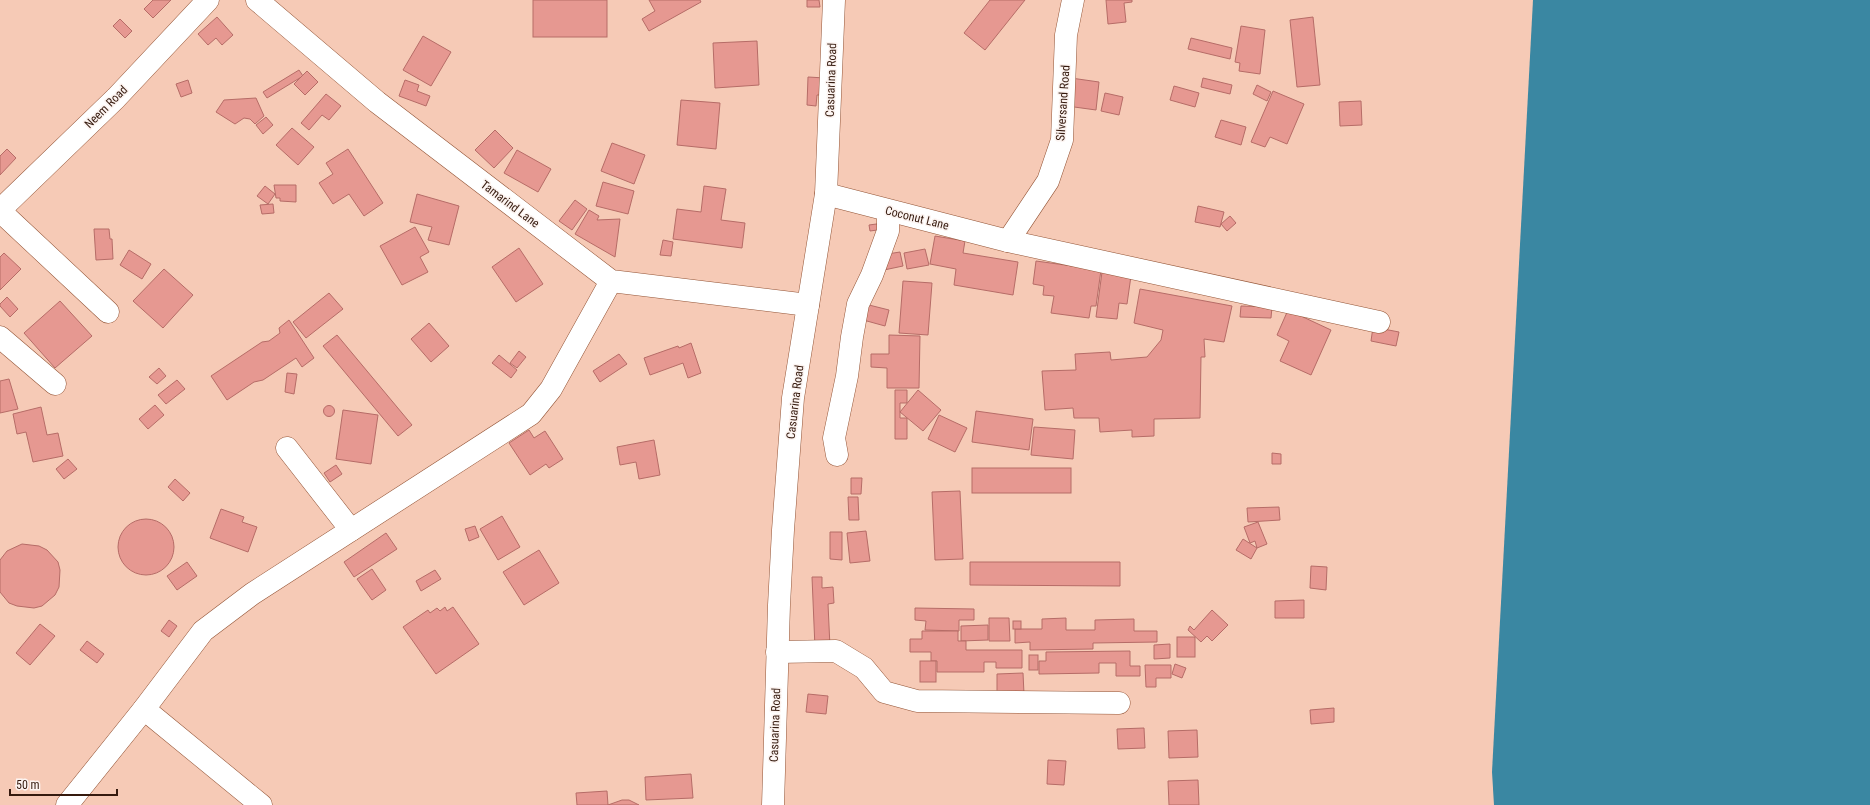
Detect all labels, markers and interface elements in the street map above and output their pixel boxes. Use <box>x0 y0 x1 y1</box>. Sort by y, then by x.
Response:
street label: Casuarina Road <box>823 43 839 117</box>
street label: Silversand Road <box>1053 65 1073 141</box>
street label: Neem Road <box>82 83 130 131</box>
street label: Tamarind Lane <box>478 177 542 231</box>
street label: Coconut Lane <box>884 203 951 233</box>
street label: Casuarina Road <box>784 364 806 440</box>
street label: Casuarina Road <box>767 688 783 762</box>
scale bar <box>10 771 117 797</box>
text: 50 m <box>16 778 40 792</box>

